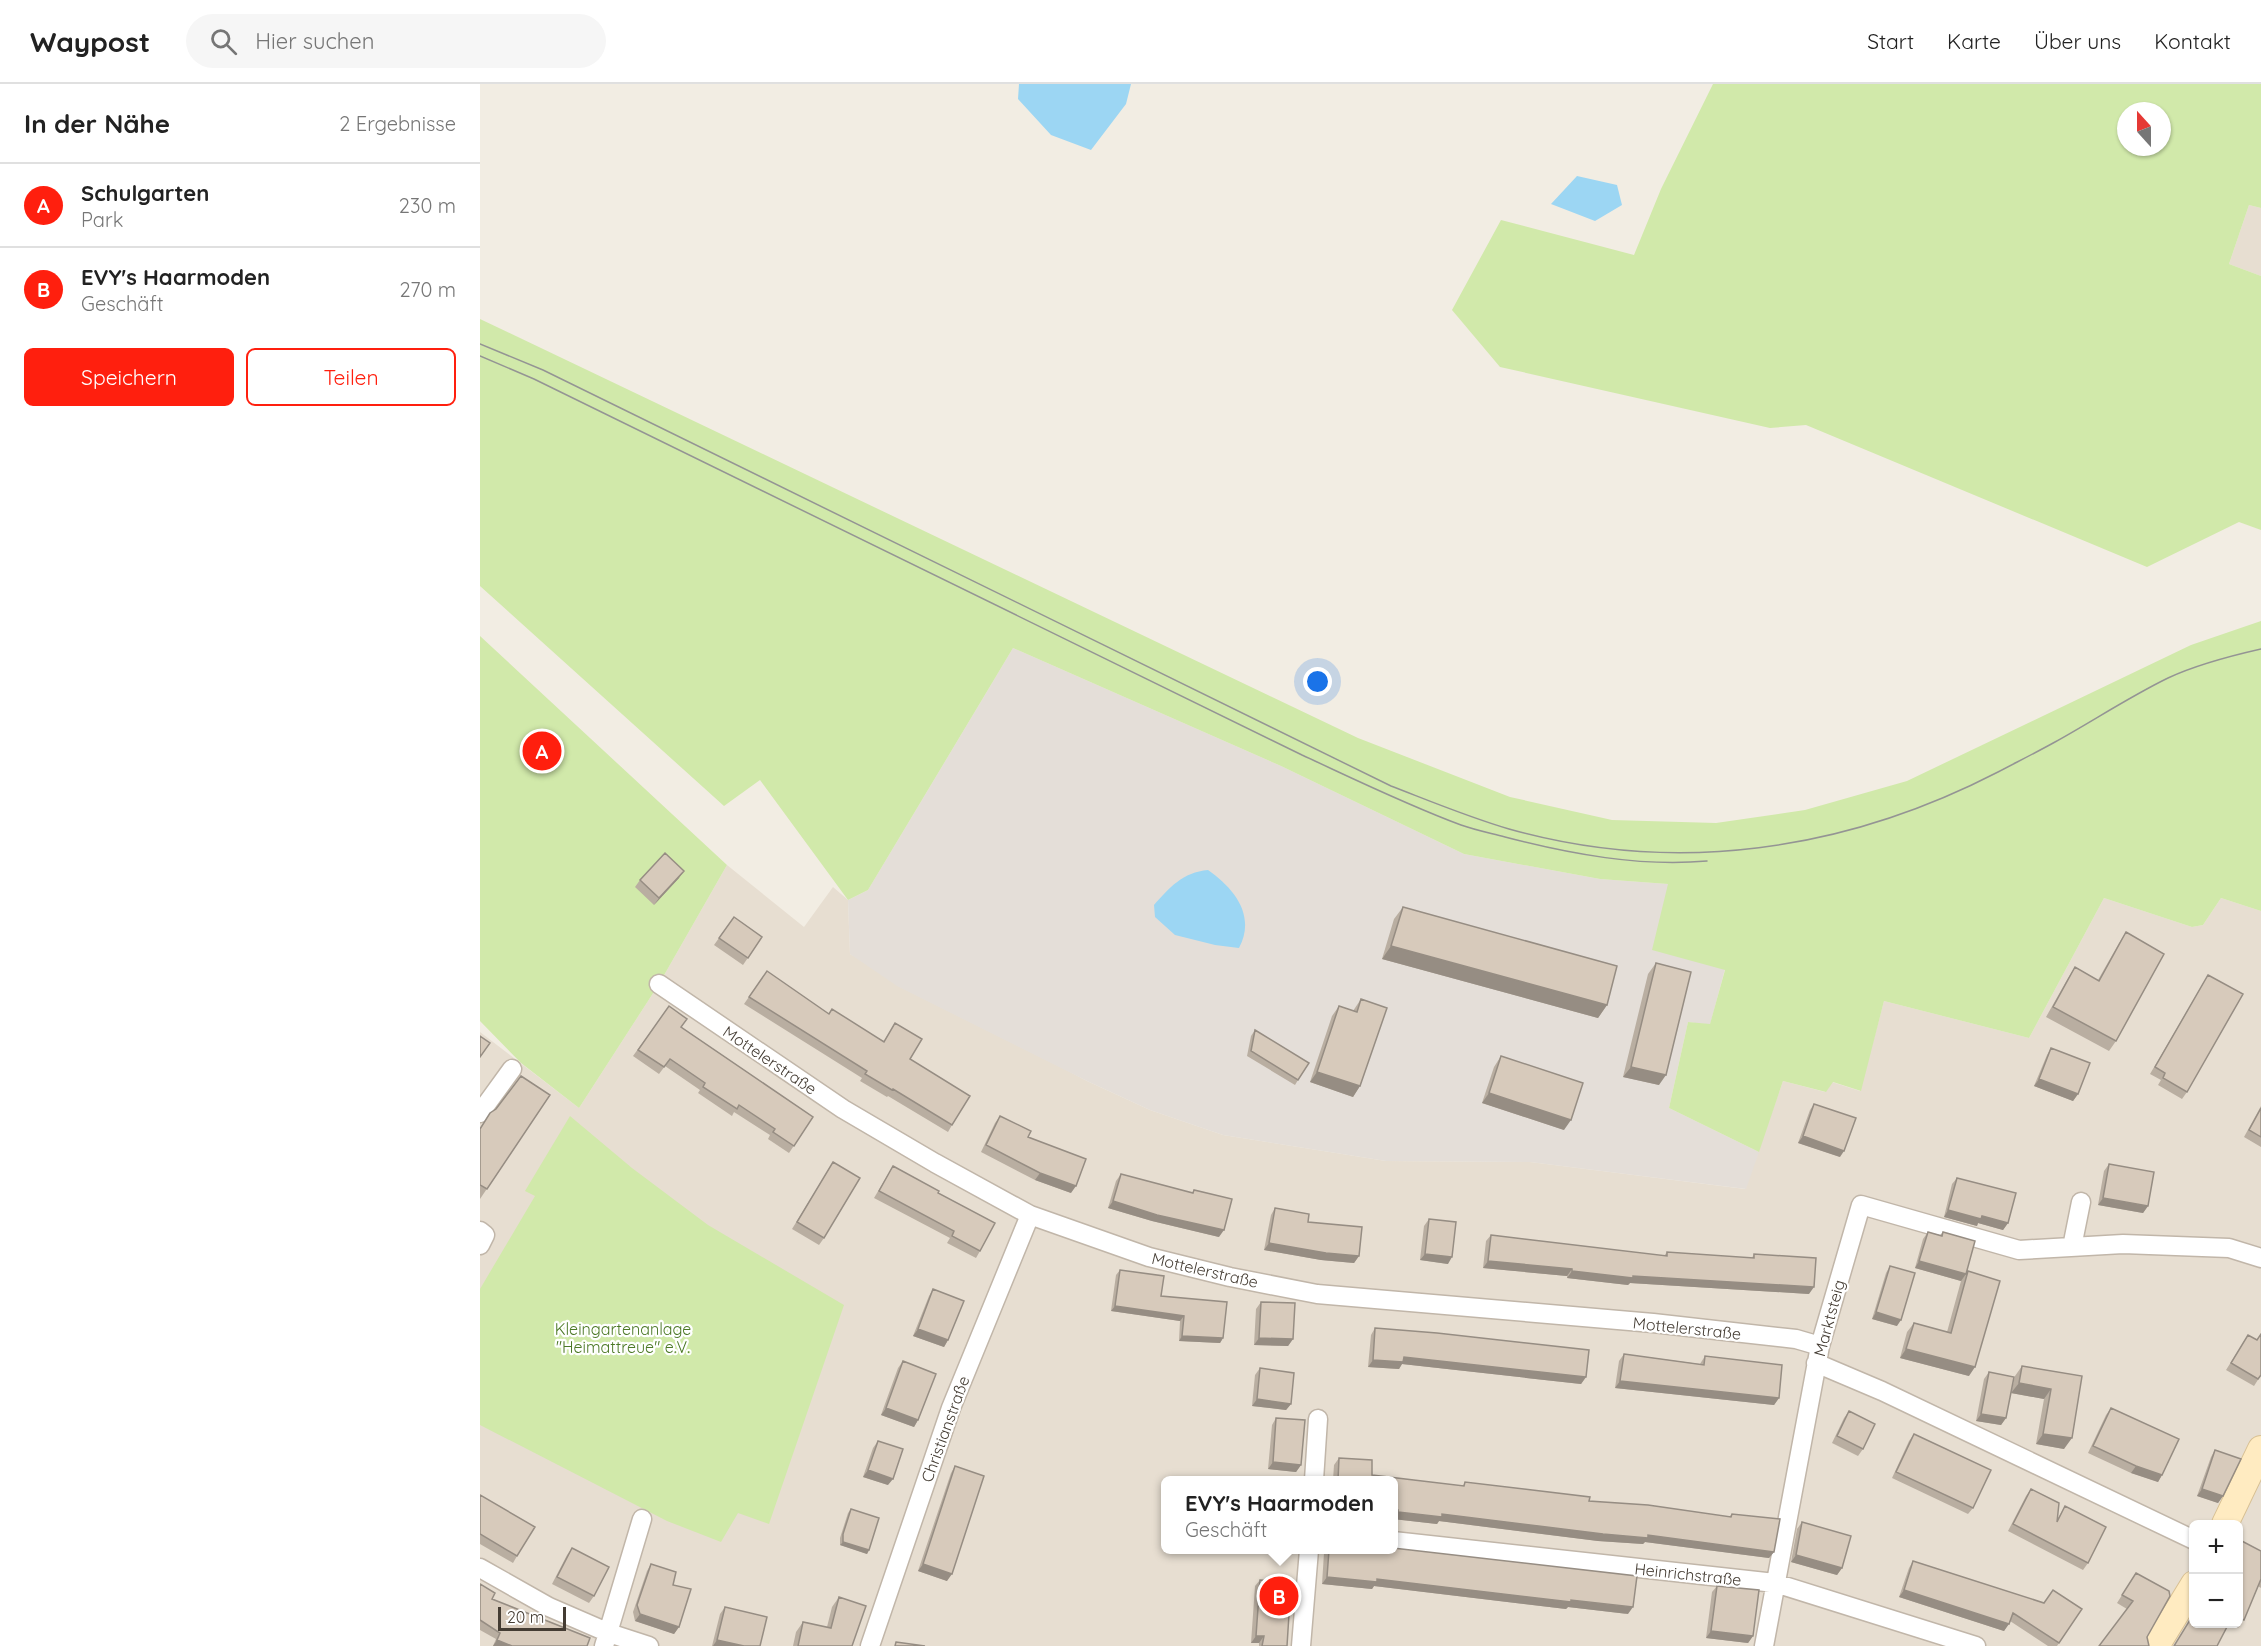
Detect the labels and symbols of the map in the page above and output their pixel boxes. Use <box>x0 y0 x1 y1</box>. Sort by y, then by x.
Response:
north arrow <box>2117 102 2171 156</box>
your location <box>1303 667 1332 696</box>
pin: A <box>522 728 562 774</box>
street label: Mottelerstraße <box>719 1021 821 1099</box>
street label: Mottelerstraße <box>1150 1248 1260 1292</box>
street label: Marktsteig <box>1809 1277 1849 1359</box>
street label: Mottelerstraße <box>1632 1312 1742 1344</box>
park label: Kleingartenanlage "Heimattreue" e.V. <box>555 1319 691 1357</box>
street label: Christianstraße <box>916 1373 974 1485</box>
street label: Heinrichstraße <box>1633 1558 1743 1590</box>
pin: B <box>1260 1574 1298 1618</box>
scale bar <box>498 1604 566 1632</box>

